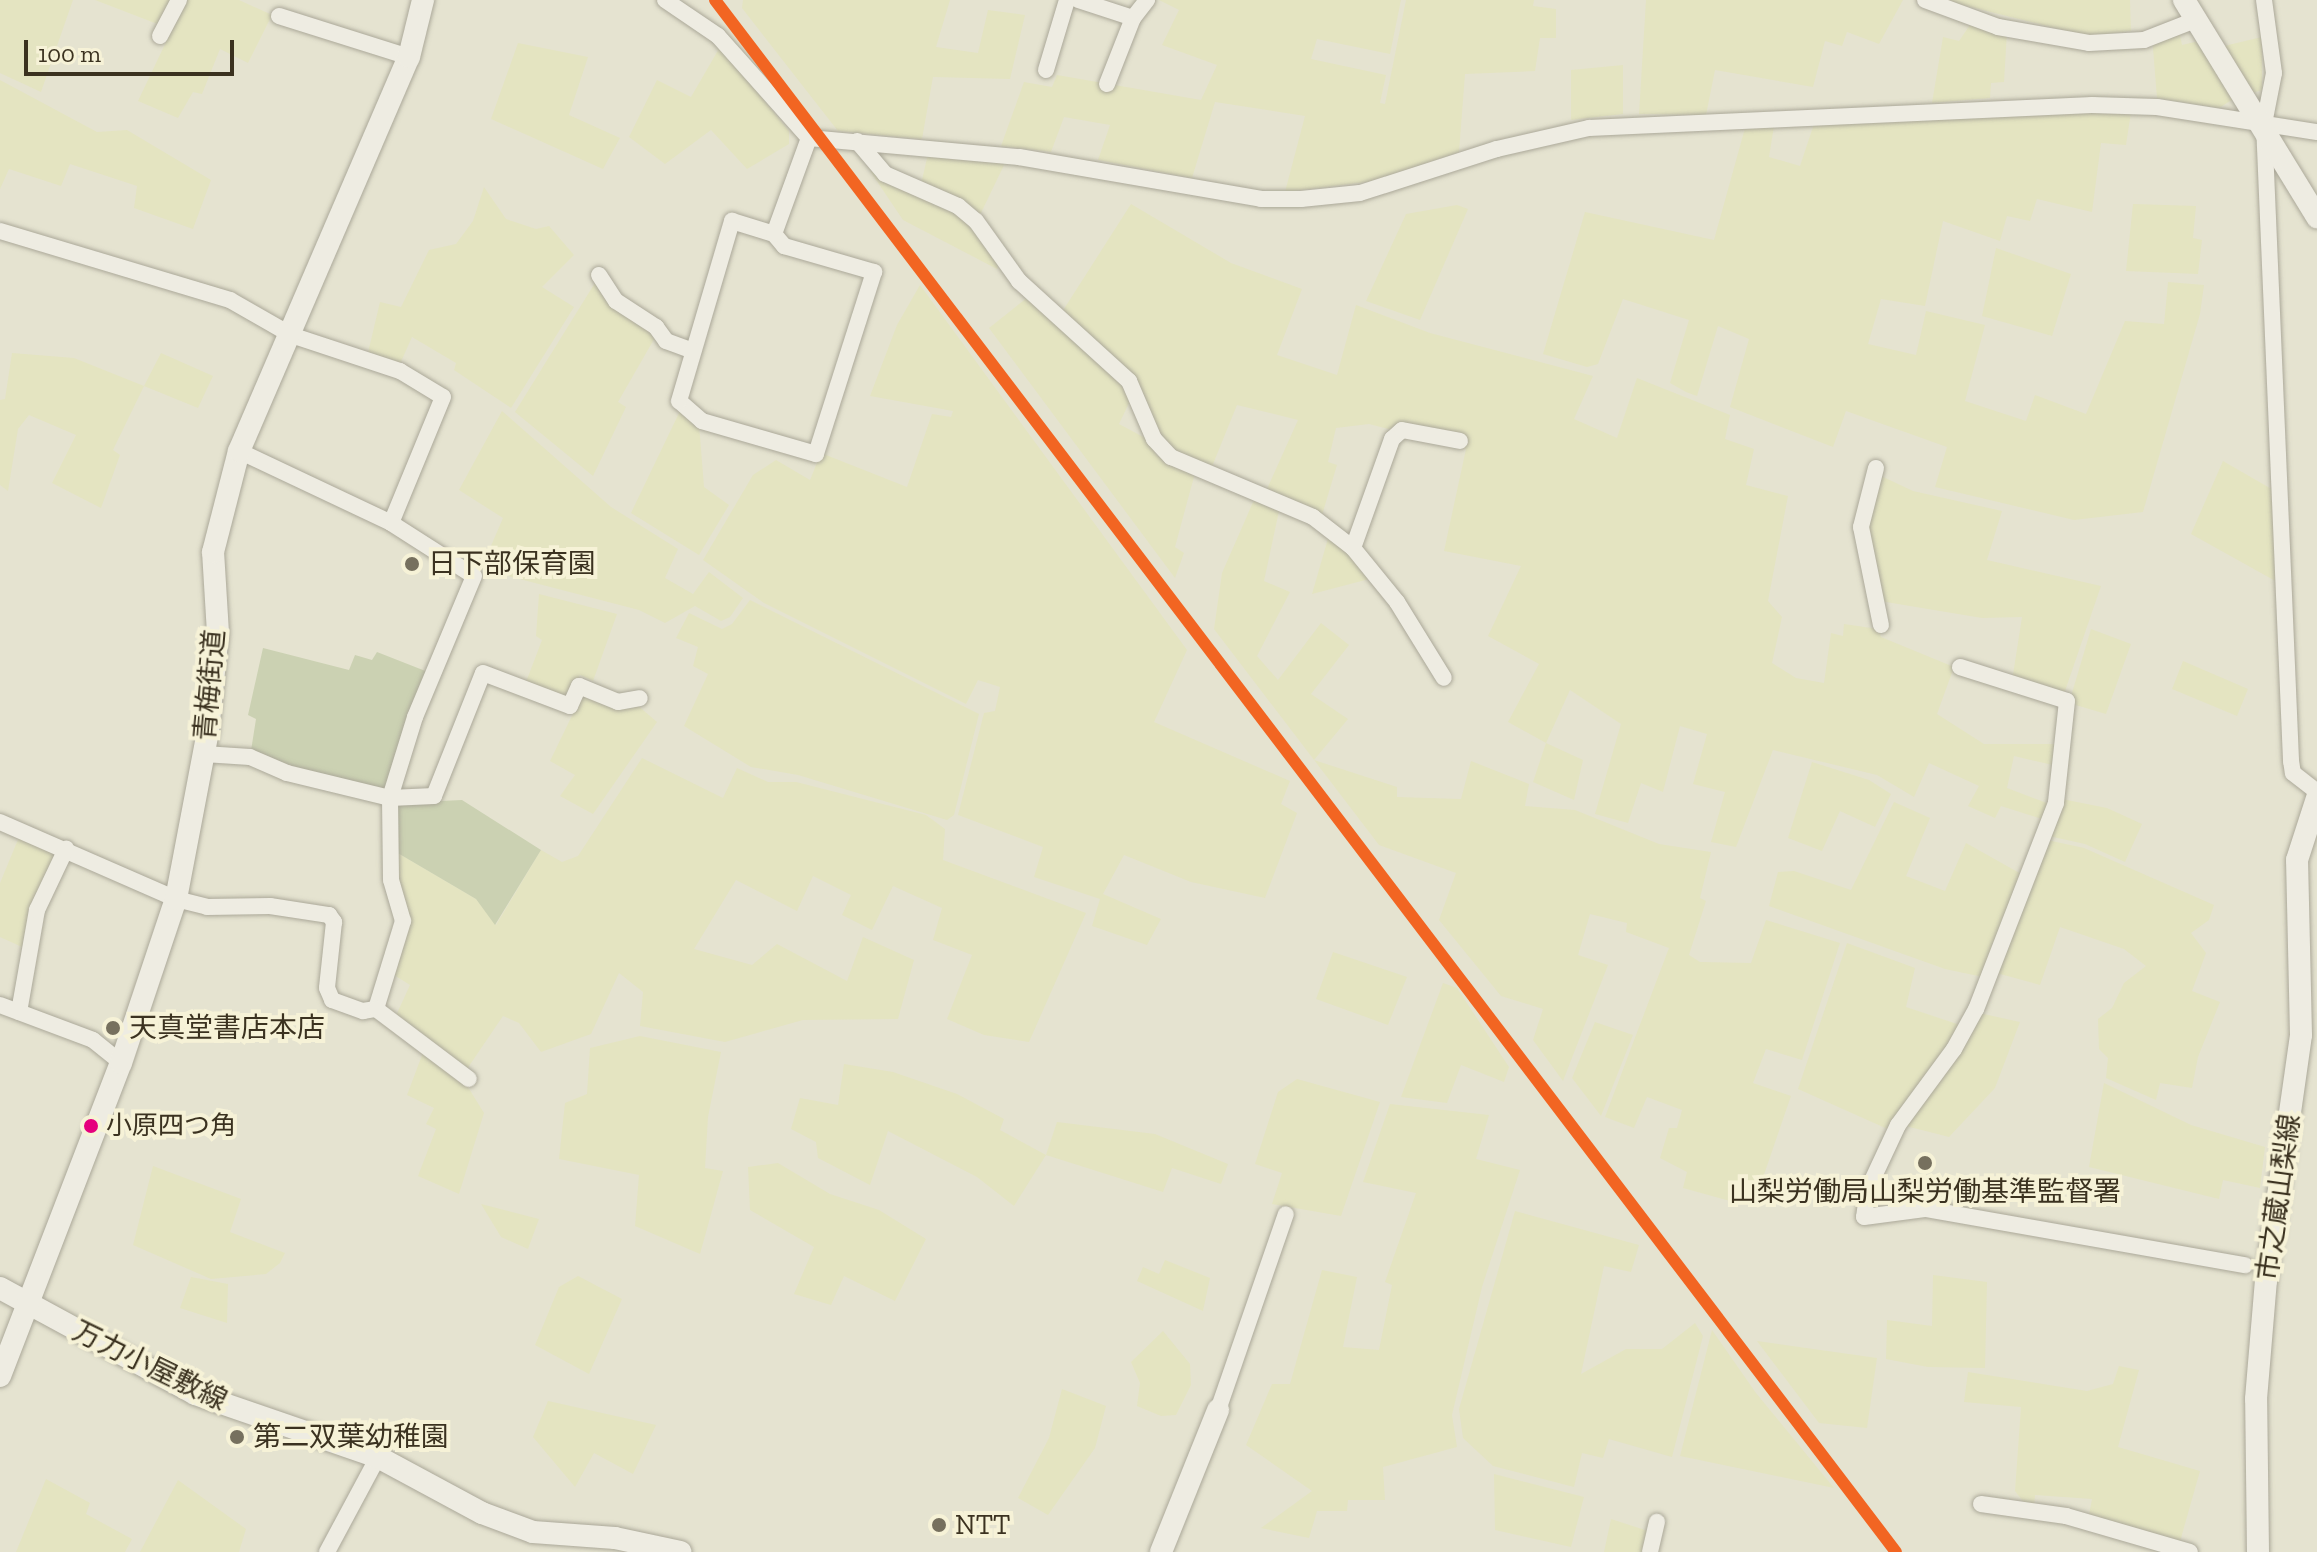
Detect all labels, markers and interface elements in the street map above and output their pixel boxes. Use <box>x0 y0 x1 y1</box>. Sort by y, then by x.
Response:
scale bar <box>28 24 238 74</box>
text: 100 m <box>38 39 101 68</box>
place label: 日下部保育園 <box>428 547 596 581</box>
marker: 日下部保育園 <box>403 555 421 573</box>
street label: 青梅街道 <box>188 628 232 742</box>
place label: 天真堂書店本店 <box>129 1011 325 1045</box>
marker: 天真堂書店本店 <box>104 1019 122 1037</box>
place label: 小原四つ角 <box>106 1110 236 1142</box>
street label: 市之蔵山梨線 <box>2251 1111 2307 1283</box>
marker: 小原四つ角 <box>83 1118 99 1134</box>
marker: 山梨労働局山梨労働基準監督署 <box>1916 1154 1934 1172</box>
place label: 山梨労働局山梨労働基準監督署 <box>1729 1175 2121 1209</box>
street label: 万力小屋敷線 <box>67 1314 233 1418</box>
place label: 第二双葉幼稚園 <box>253 1420 449 1454</box>
marker: 第二双葉幼稚園 <box>228 1428 246 1446</box>
place label: NTT <box>955 1508 1010 1542</box>
marker: NTT <box>930 1516 948 1534</box>

